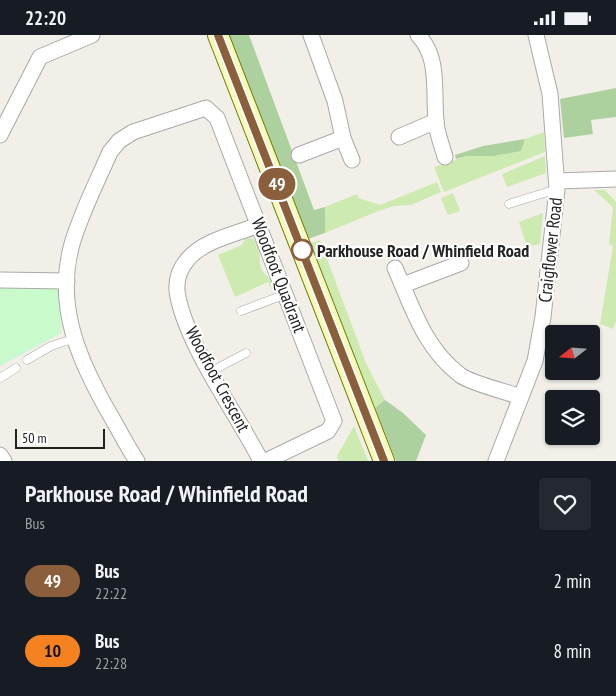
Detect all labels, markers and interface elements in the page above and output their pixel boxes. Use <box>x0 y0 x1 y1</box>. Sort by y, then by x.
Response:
text: 22:20 <box>25 6 66 30</box>
line badge: 49 <box>254 168 300 200</box>
text: 49 <box>268 172 286 195</box>
street label: Craigflower Road <box>533 196 567 304</box>
street label: Woodfoot Quadrant <box>247 214 311 336</box>
marker: Parkhouse Road / Whinfield Road <box>291 239 313 261</box>
place label: Parkhouse Road / Whinfield Road <box>317 239 529 262</box>
street label: Woodfoot Crescent <box>181 322 256 436</box>
north arrow <box>545 325 600 380</box>
map controls <box>545 325 600 445</box>
button: layers <box>545 390 600 445</box>
scale bar <box>15 426 105 449</box>
text: 50 m <box>22 429 47 447</box>
text: Parkhouse Road / Whinfield Road <box>25 478 308 509</box>
button: heart <box>539 478 591 530</box>
text: Bus <box>25 513 45 533</box>
text: Bus <box>95 559 119 583</box>
text: 49 <box>44 569 61 592</box>
text: 2 min <box>554 569 591 593</box>
text: 22:22 <box>95 583 127 603</box>
text: Bus <box>95 629 119 653</box>
text: 10 <box>44 639 61 662</box>
text: 8 min <box>554 639 591 663</box>
text: 22:28 <box>95 653 127 673</box>

